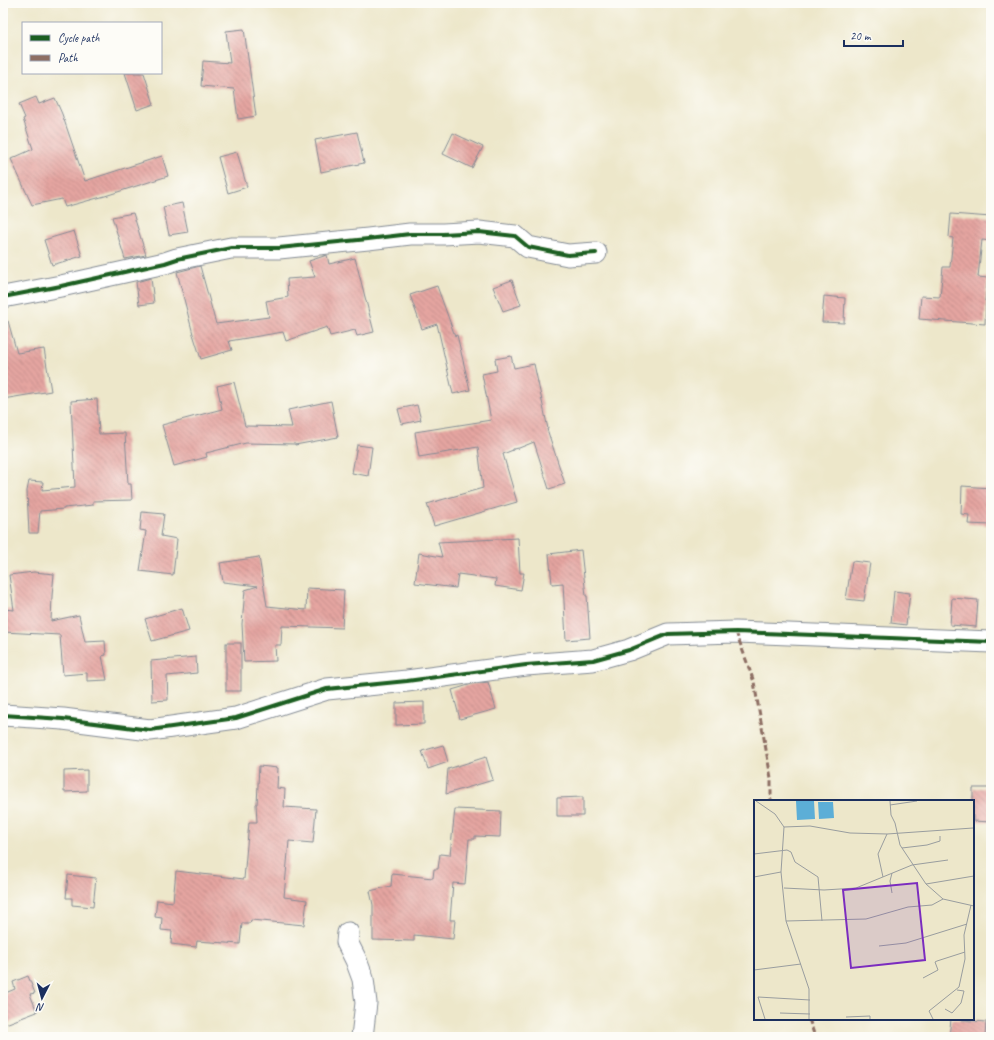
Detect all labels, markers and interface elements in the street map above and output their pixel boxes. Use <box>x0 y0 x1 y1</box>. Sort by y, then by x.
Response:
legend <box>22 22 162 74</box>
scale bar <box>844 22 903 48</box>
text: 20 m <box>850 28 872 44</box>
text: Cycle path <box>58 30 100 46</box>
text: Path <box>58 50 78 66</box>
inset map <box>754 800 974 1020</box>
north arrow <box>22 978 62 1018</box>
text: N <box>35 1000 45 1015</box>

